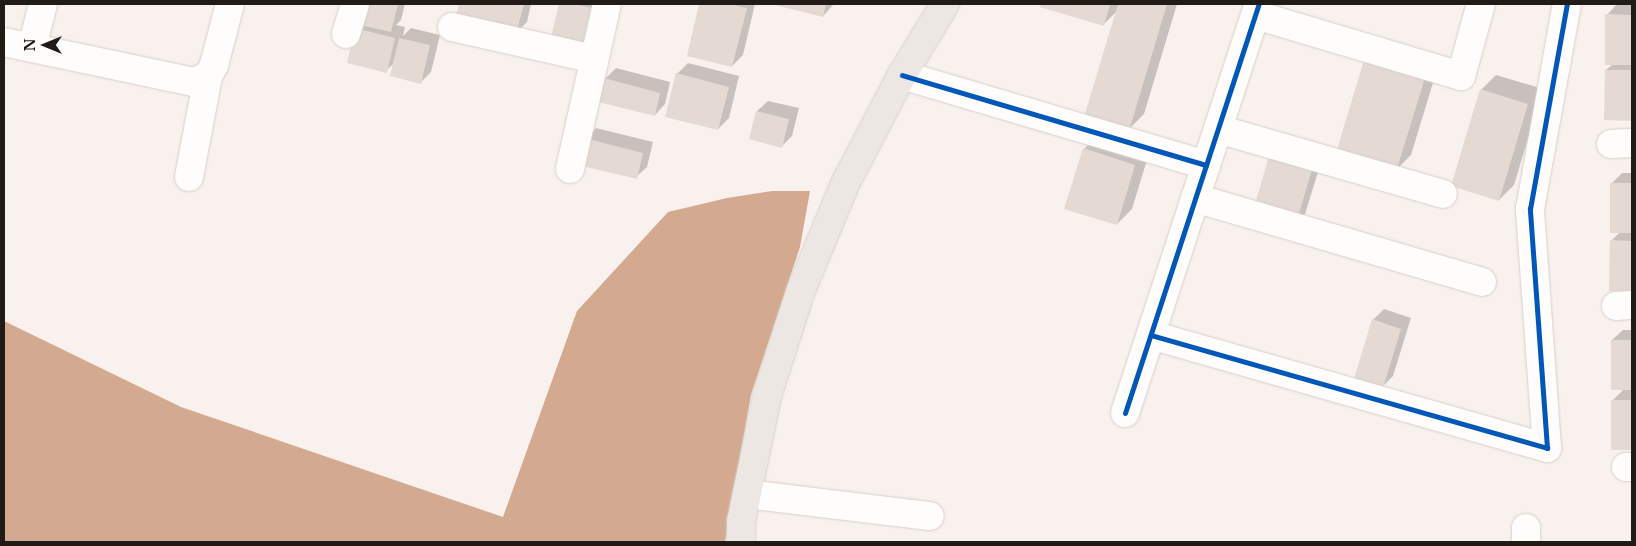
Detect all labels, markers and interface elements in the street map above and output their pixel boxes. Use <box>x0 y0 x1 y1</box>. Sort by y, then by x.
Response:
north arrow <box>20 20 70 70</box>
text: N <box>21 38 39 52</box>

